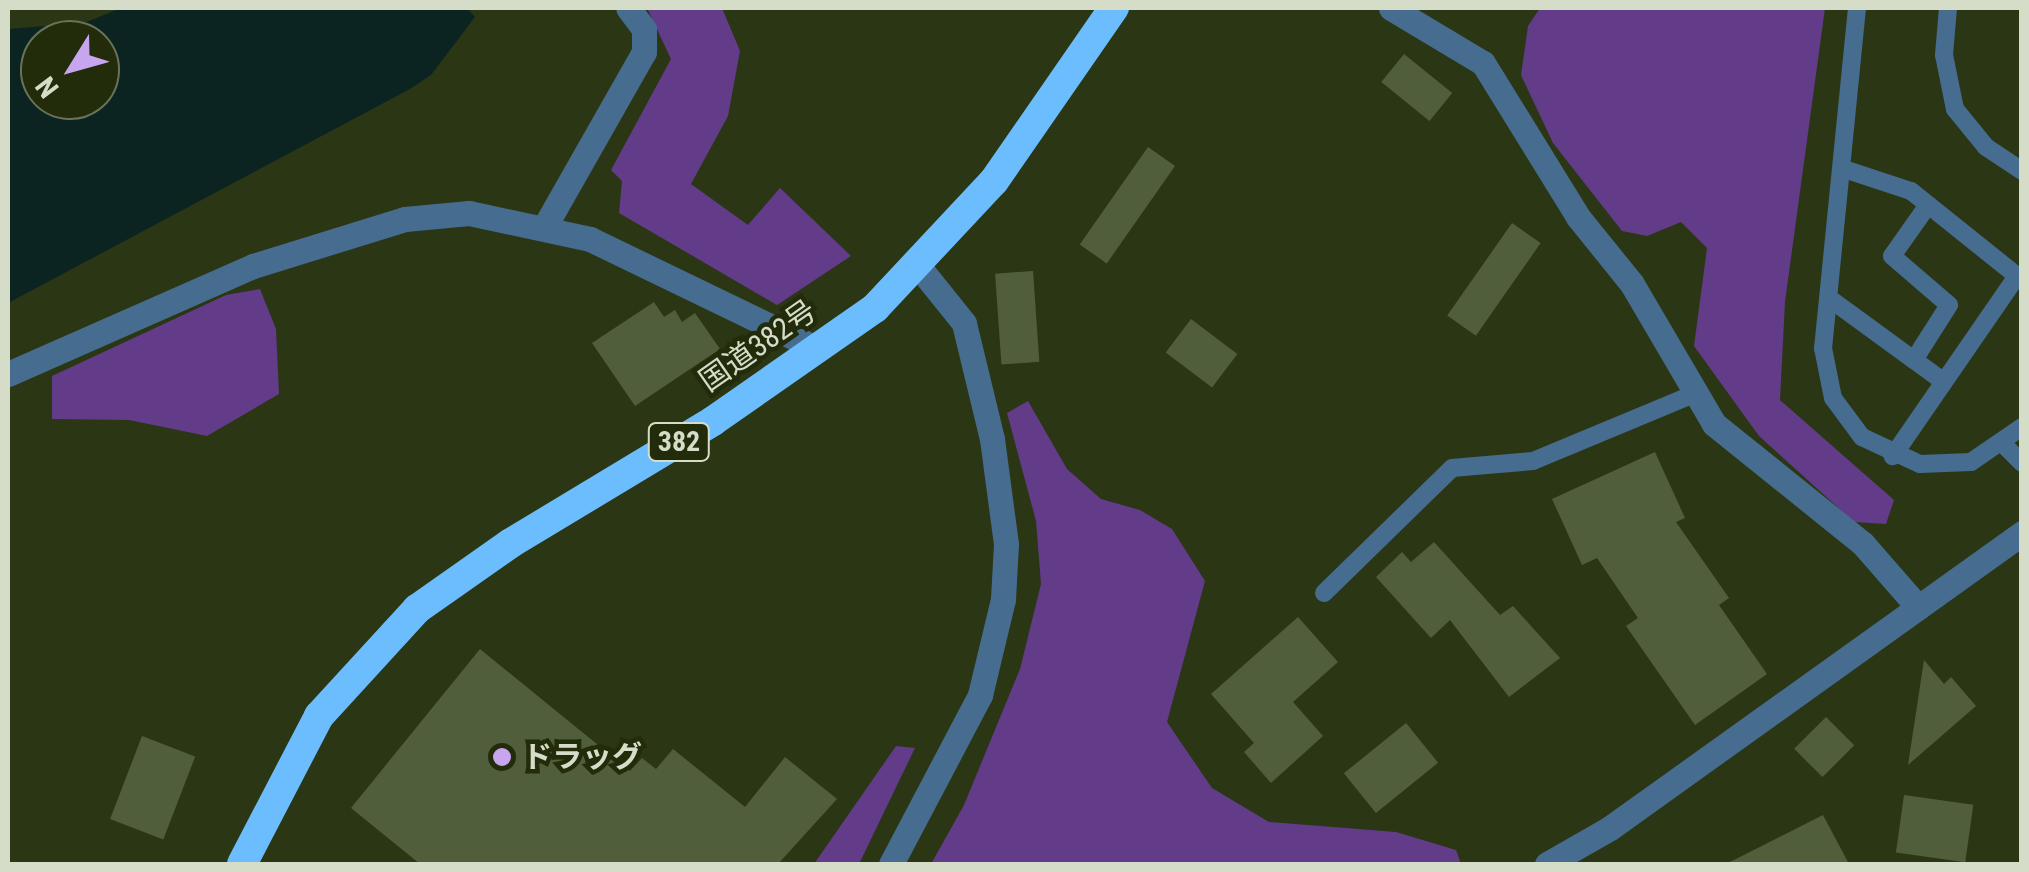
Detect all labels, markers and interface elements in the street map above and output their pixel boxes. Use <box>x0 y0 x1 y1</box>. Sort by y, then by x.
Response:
north arrow <box>20 20 120 120</box>
text: N <box>29 70 66 104</box>
street label: 国道382号 <box>693 293 823 399</box>
road number: 382 <box>646 419 712 465</box>
place label: ドラッグ <box>522 739 642 775</box>
marker: ドラッグ <box>491 746 513 768</box>

